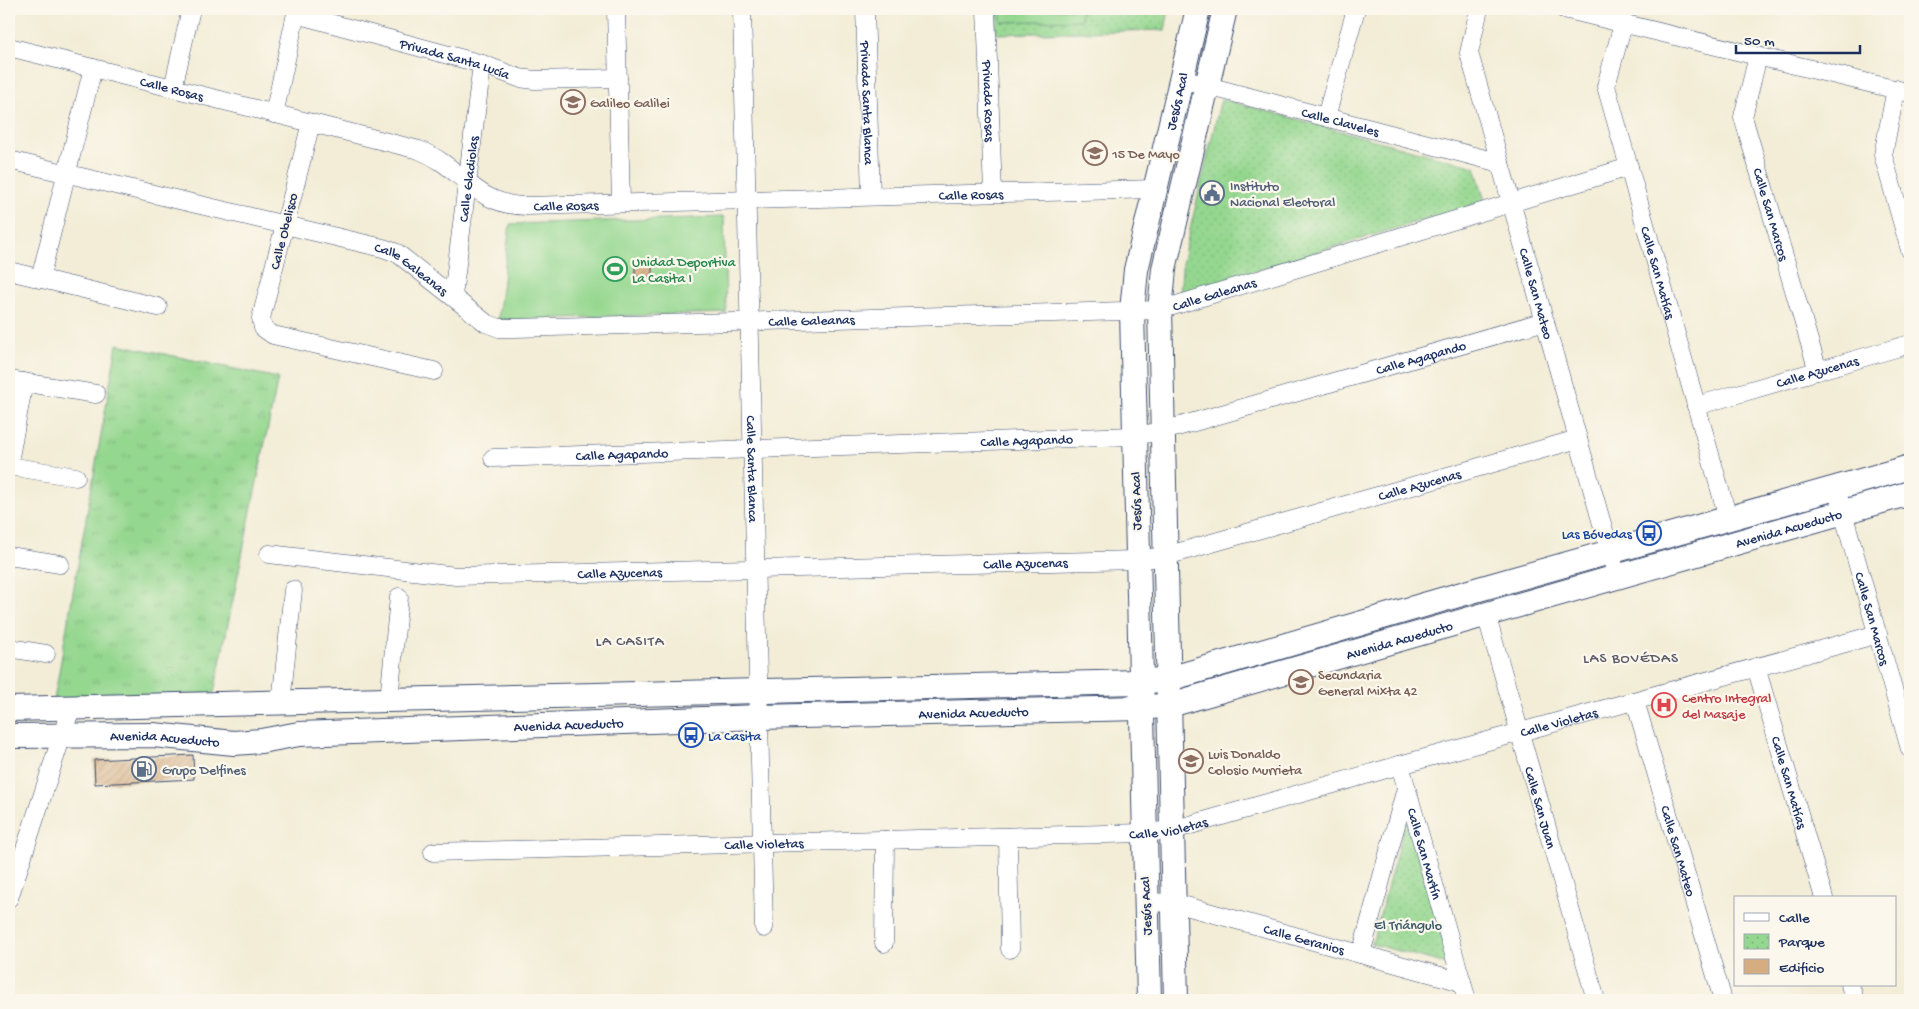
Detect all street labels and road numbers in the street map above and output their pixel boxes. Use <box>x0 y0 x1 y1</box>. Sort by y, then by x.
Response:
street label: Privada Santa Lucía <box>396 36 513 85</box>
street label: Privada Santa Blanca <box>855 40 876 167</box>
street label: Privada Rosas <box>977 59 997 143</box>
street label: Jesús Acal <box>1163 71 1194 132</box>
street label: Calle Rosas <box>138 74 206 107</box>
street label: Calle Claveles <box>1299 105 1381 142</box>
street label: Calle Gladiolas <box>456 134 484 223</box>
street label: Calle San Marcos <box>1748 166 1791 264</box>
street label: Calle Rosas <box>938 187 1005 206</box>
street label: Calle Obelisco <box>268 192 303 272</box>
street label: Calle Rosas <box>534 198 600 217</box>
street label: Calle San Matías <box>1635 225 1678 322</box>
street label: Calle Galeanas <box>372 240 451 301</box>
street label: Calle San Mateo <box>1514 247 1555 342</box>
street label: Calle Galeanas <box>1171 275 1259 317</box>
street label: Calle Galeanas <box>768 312 856 332</box>
street label: Calle Agapando <box>1374 338 1468 380</box>
street label: Calle Azucenas <box>1775 353 1862 393</box>
street label: Calle Santa Blanca <box>741 415 760 524</box>
street label: Calle Agapando <box>980 432 1074 452</box>
street label: Calle Agapando <box>575 446 669 466</box>
street label: Calle Azucenas <box>1377 467 1464 506</box>
street label: Jesús Acal <box>1128 471 1147 530</box>
street label: Avenida Acueducto <box>1734 507 1844 554</box>
street label: Calle Azucenas <box>983 556 1069 575</box>
street label: Calle Azucenas <box>577 565 663 584</box>
street label: Calle San Marcos <box>1849 571 1892 668</box>
street label: Avenida Acueducto <box>1345 618 1455 665</box>
street label: Avenida Acueducto <box>918 705 1029 724</box>
street label: Calle Violetas <box>1519 705 1601 743</box>
street label: Avenida Acueducto <box>513 716 624 737</box>
street label: Avenida Acueducto <box>110 729 220 753</box>
street label: Calle San Matías <box>1766 735 1809 832</box>
street label: Calle San Juan <box>1519 765 1559 851</box>
street label: Calle San Mateo <box>1655 804 1698 899</box>
street label: Calle San Martín <box>1402 806 1444 902</box>
street label: Calle Violetas <box>1129 814 1211 844</box>
street label: Calle Violetas <box>724 836 805 855</box>
street label: Jesús Acal <box>1138 876 1157 936</box>
street label: Calle Geranios <box>1261 922 1347 960</box>

